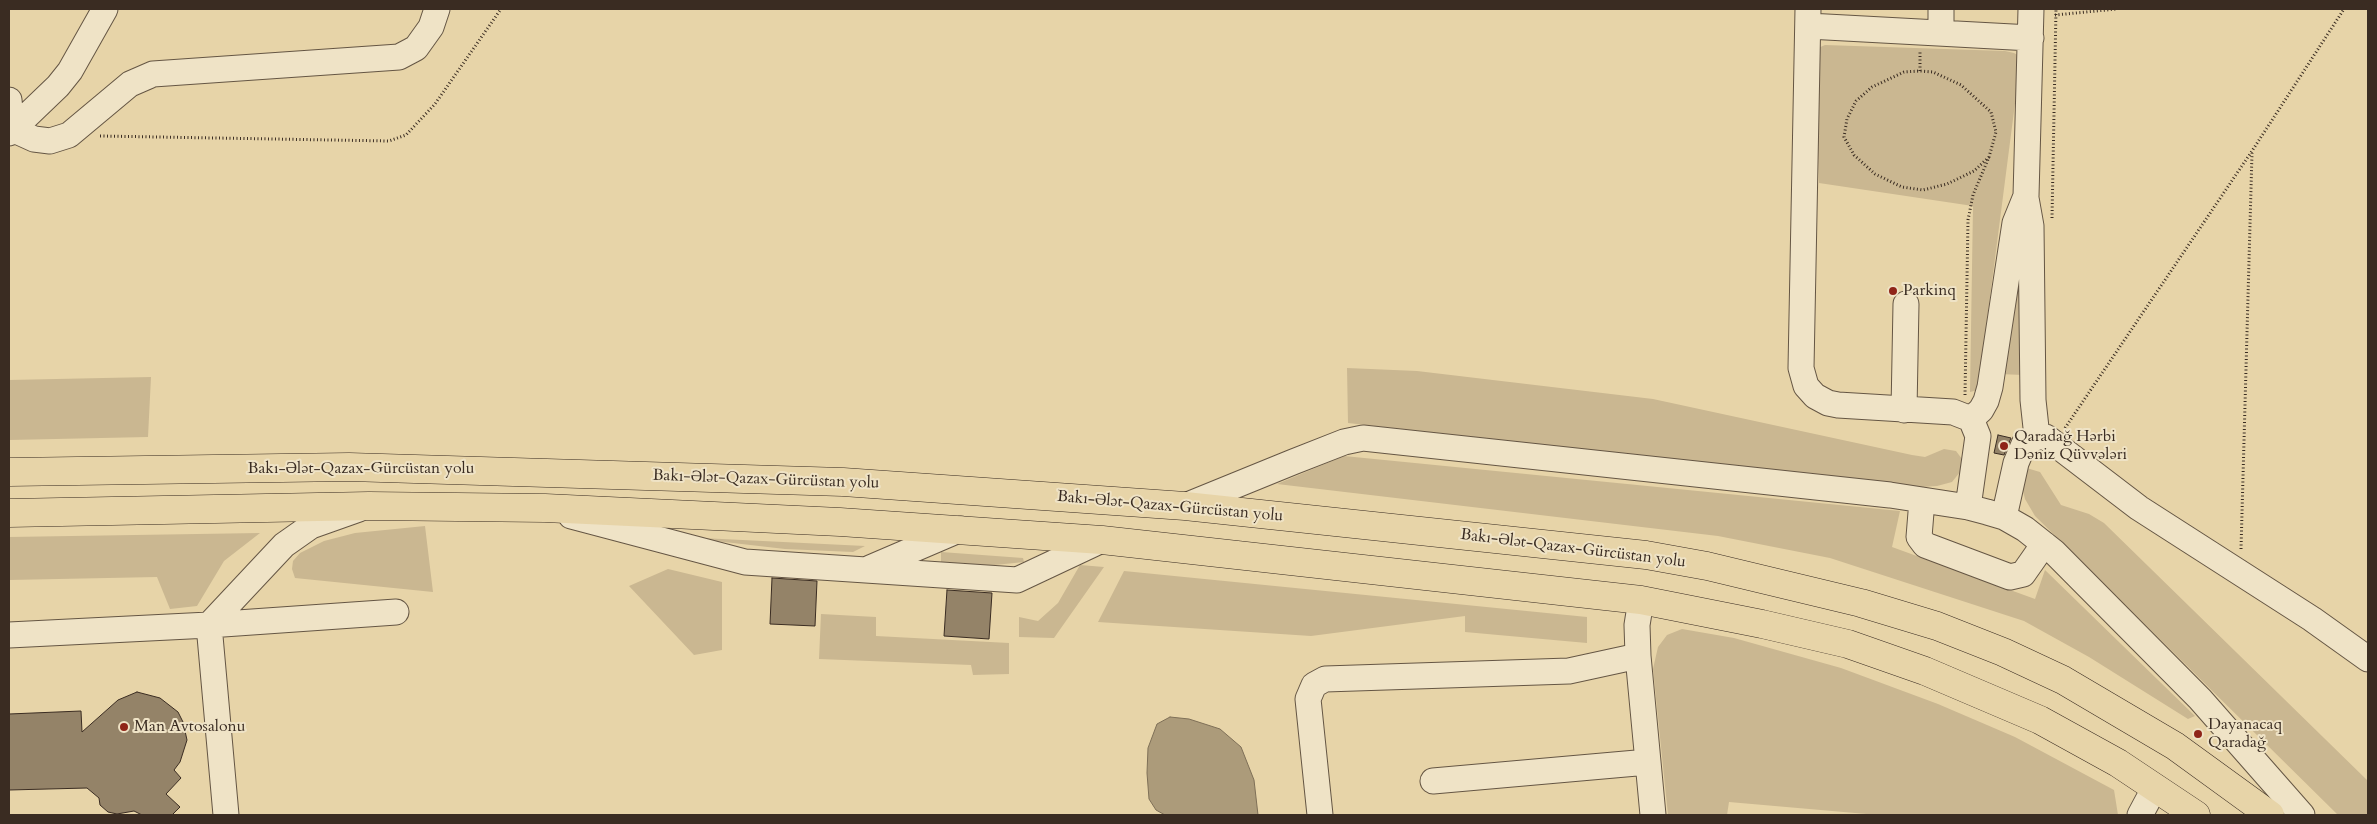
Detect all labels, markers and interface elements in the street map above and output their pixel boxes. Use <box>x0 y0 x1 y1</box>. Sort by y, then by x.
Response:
place label: Parkinq <box>1903 281 1956 301</box>
marker: Parkinq <box>1887 285 1899 297</box>
place label: Qaradağ Hərbi Dəniz Qüvvələri <box>2014 427 2127 465</box>
marker: Qaradağ Hərbi Dəniz Qüvvələri <box>1998 440 2010 452</box>
street label: Bakı-Ələt-Qazax-Gürcüstan yolu <box>248 459 474 479</box>
street label: Bakı-Ələt-Qazax-Gürcüstan yolu <box>652 466 880 494</box>
street label: Bakı-Ələt-Qazax-Gürcüstan yolu <box>1056 488 1284 526</box>
street label: Bakı-Ələt-Qazax-Gürcüstan yolu <box>1459 526 1687 572</box>
place label: Dayanacaq Qaradağ <box>2208 715 2282 753</box>
place label: Man Avtosalonu <box>134 717 245 737</box>
marker: Man Avtosalonu <box>118 721 130 733</box>
marker: Dayanacaq Qaradağ <box>2192 728 2204 740</box>

